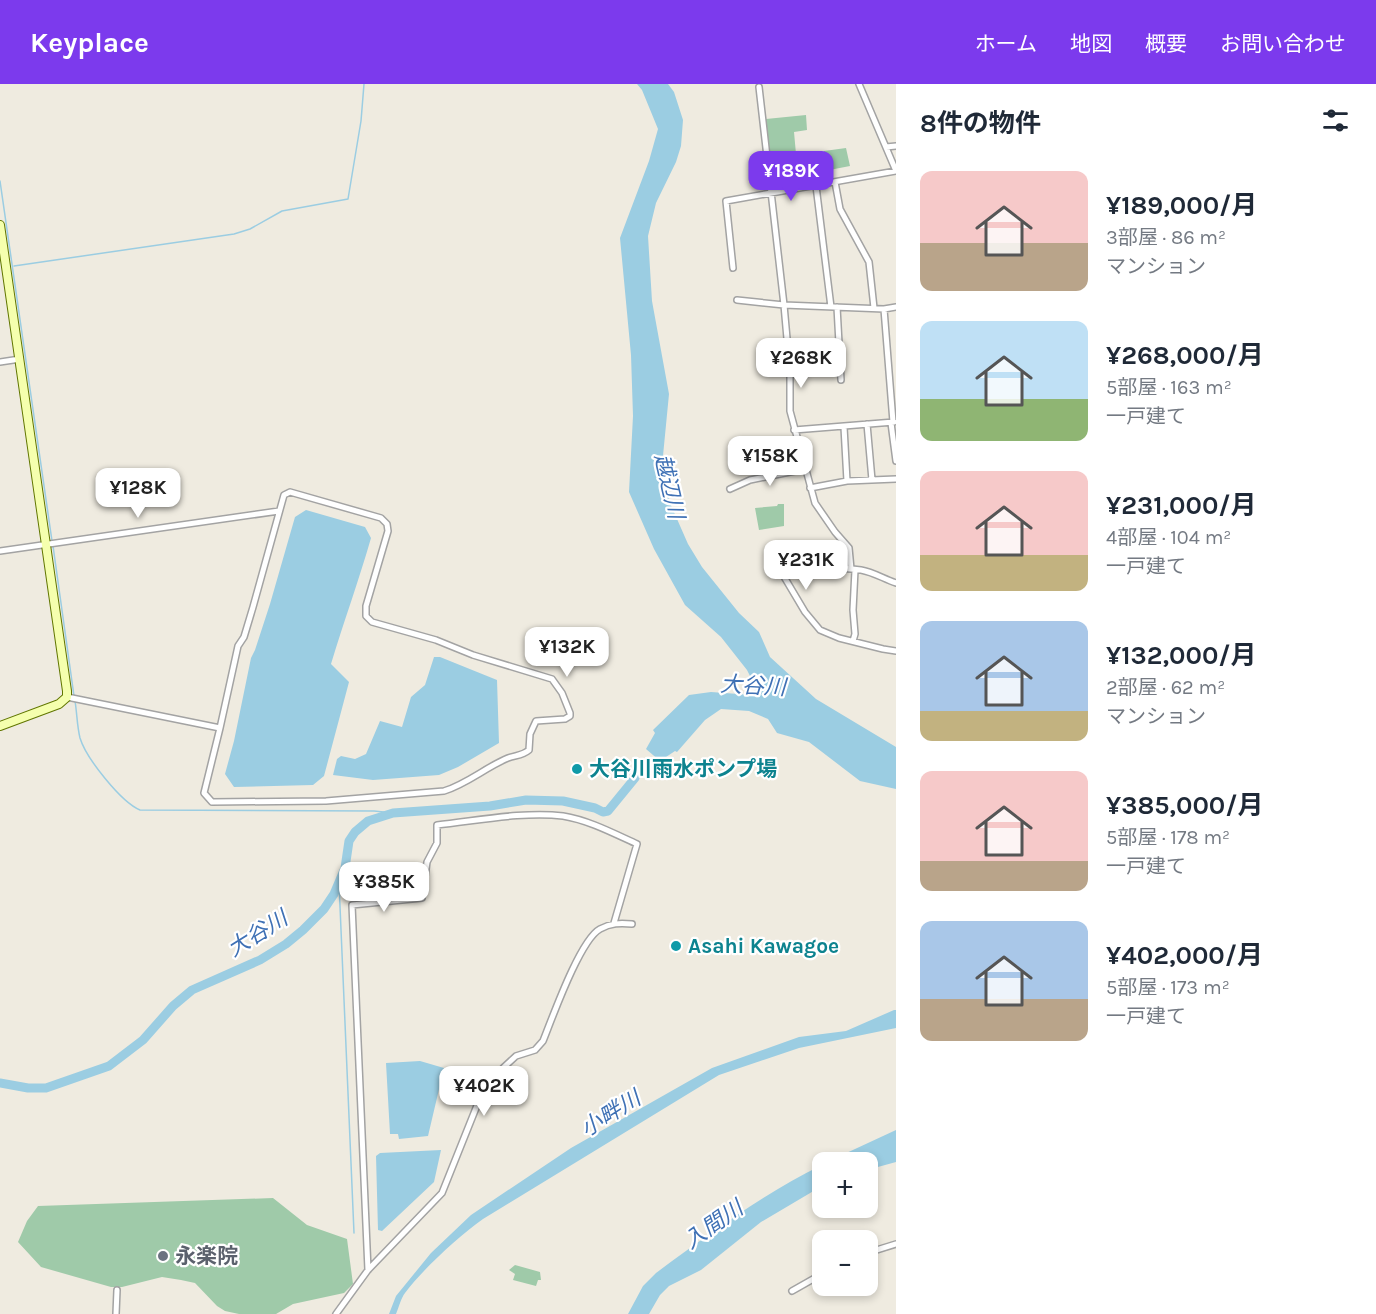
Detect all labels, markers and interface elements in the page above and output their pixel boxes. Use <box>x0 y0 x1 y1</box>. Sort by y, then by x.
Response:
text: Keyplace <box>30 26 149 59</box>
text: ホーム <box>975 32 1037 56</box>
text: 地図 <box>1070 32 1112 56</box>
text: 概要 <box>1145 32 1187 56</box>
text: お問い合わせ <box>1220 32 1346 56</box>
icon: filters <box>1319 104 1352 137</box>
text: 8件の物件 <box>920 108 1041 139</box>
pin: ¥189K <box>749 151 833 202</box>
text: ¥189K <box>762 159 820 182</box>
text: ¥189,000/月 <box>1106 190 1257 221</box>
icon: home <box>968 195 1040 267</box>
text: 3部屋 · 86 m² <box>1106 226 1226 249</box>
text: マンション <box>1106 255 1206 278</box>
pin: ¥268K <box>759 338 843 389</box>
text: ¥268,000/月 <box>1106 340 1264 371</box>
icon: home <box>968 345 1040 417</box>
text: ¥268K <box>770 346 832 369</box>
text: 5部屋 · 163 m² <box>1106 376 1232 399</box>
text: 一戸建て <box>1106 405 1186 428</box>
pin: ¥158K <box>728 436 812 487</box>
text: ¥158K <box>742 444 798 467</box>
water label: 越辺川 <box>649 451 690 523</box>
pin: ¥128K <box>96 468 180 519</box>
text: ¥128K <box>110 476 166 499</box>
text: ¥231,000/月 <box>1106 490 1257 521</box>
icon: home <box>968 495 1040 567</box>
text: 4部屋 · 104 m² <box>1106 526 1231 549</box>
pin: ¥231K <box>764 540 848 591</box>
text: ¥231K <box>778 548 834 571</box>
text: 一戸建て <box>1106 555 1186 578</box>
pin: ¥132K <box>525 627 609 678</box>
text: ¥132K <box>539 635 595 658</box>
text: ¥132,000/月 <box>1106 640 1257 671</box>
icon: home <box>968 645 1040 717</box>
water label: 大谷川 <box>719 671 789 701</box>
text: 2部屋 · 62 m² <box>1106 676 1225 699</box>
text: マンション <box>1106 705 1206 728</box>
place label: 大谷川雨水ポンプ場 <box>589 757 777 781</box>
marker: 大谷川雨水ポンプ場 <box>570 762 584 776</box>
text: ¥385,000/月 <box>1106 790 1264 821</box>
icon: home <box>968 795 1040 867</box>
text: 5部屋 · 178 m² <box>1106 826 1230 849</box>
text: 一戸建て <box>1106 855 1186 878</box>
pin: ¥385K <box>342 862 426 913</box>
text: ¥385K <box>353 870 415 893</box>
water label: 大谷川 <box>223 904 294 962</box>
place label: Asahi Kawagoe <box>688 934 839 958</box>
marker: Asahi Kawagoe <box>669 939 683 953</box>
text: ¥402,000/月 <box>1106 940 1263 971</box>
icon: home <box>968 945 1040 1017</box>
text: 5部屋 · 173 m² <box>1106 976 1230 999</box>
text: 一戸建て <box>1106 1005 1186 1028</box>
pin: ¥402K <box>442 1066 526 1117</box>
text: ¥402K <box>453 1074 515 1097</box>
water label: 小畔川 <box>576 1084 647 1142</box>
map controls <box>812 1152 878 1296</box>
button: + <box>812 1152 878 1218</box>
water label: 入間川 <box>679 1194 750 1254</box>
button: − <box>812 1230 878 1296</box>
place label: 永楽院 <box>175 1244 238 1268</box>
marker: 永楽院 <box>156 1249 170 1263</box>

